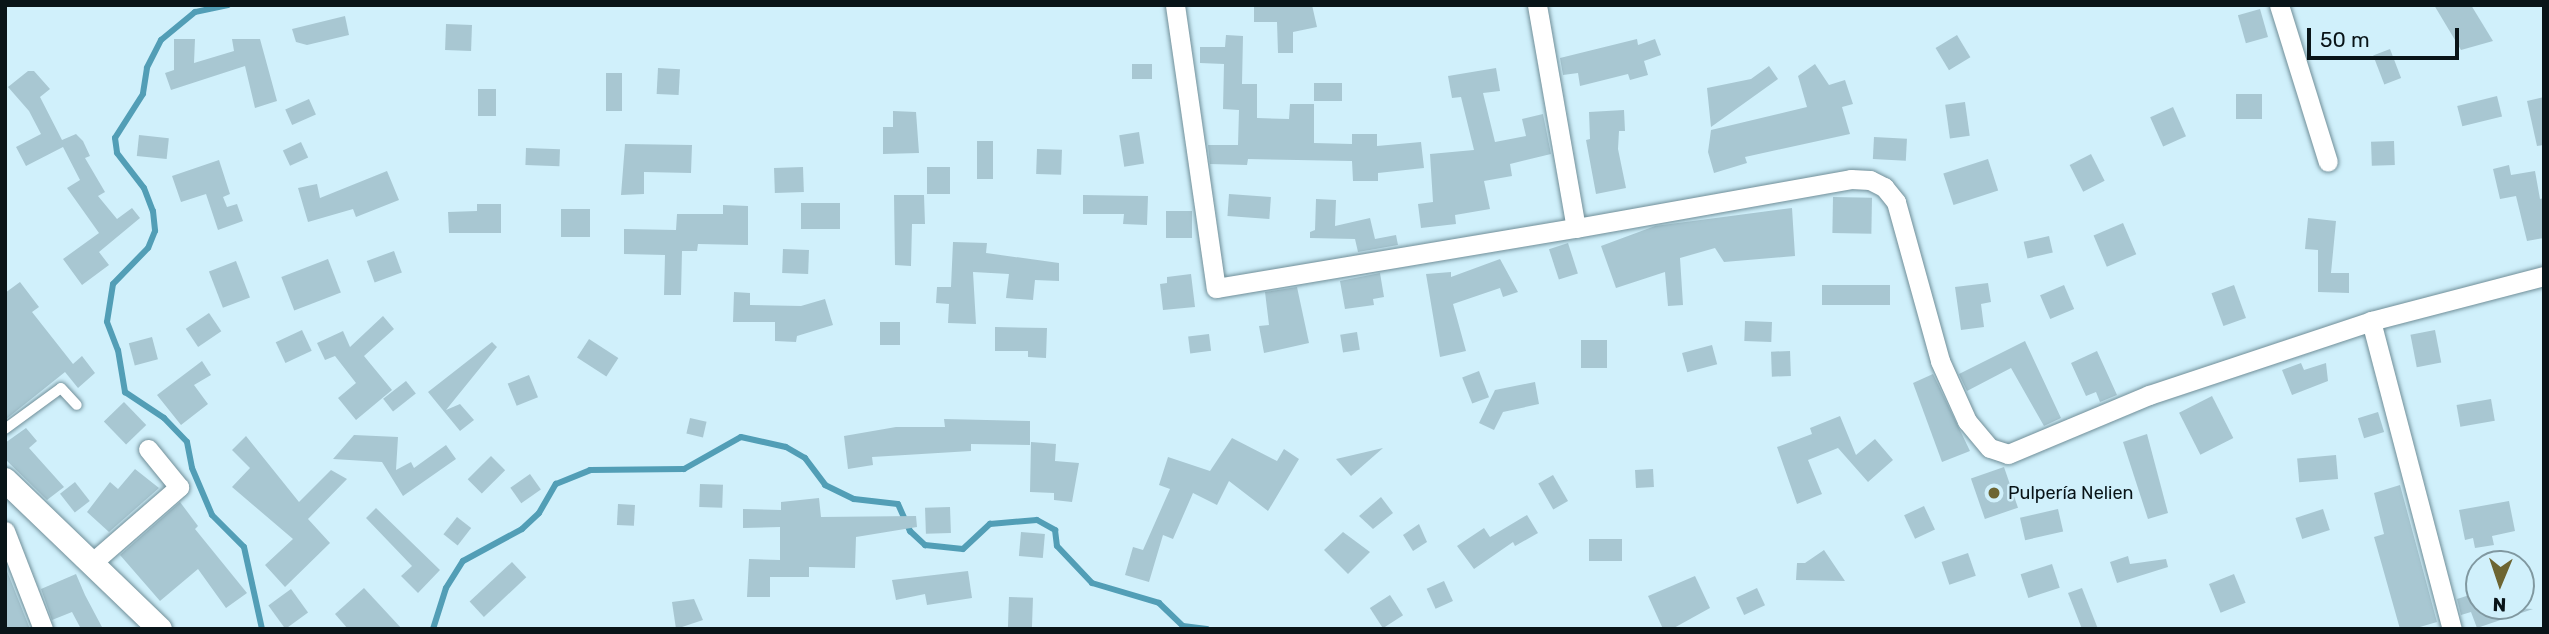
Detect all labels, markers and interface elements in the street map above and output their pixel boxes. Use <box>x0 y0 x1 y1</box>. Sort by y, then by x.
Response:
scale bar <box>2311 14 2463 58</box>
text: 50 m <box>2320 27 2370 52</box>
place label: Pulpería Nelien <box>2008 482 2133 504</box>
marker: Pulpería Nelien <box>1986 485 2002 501</box>
north arrow <box>2465 550 2535 620</box>
text: N <box>2492 593 2507 616</box>

